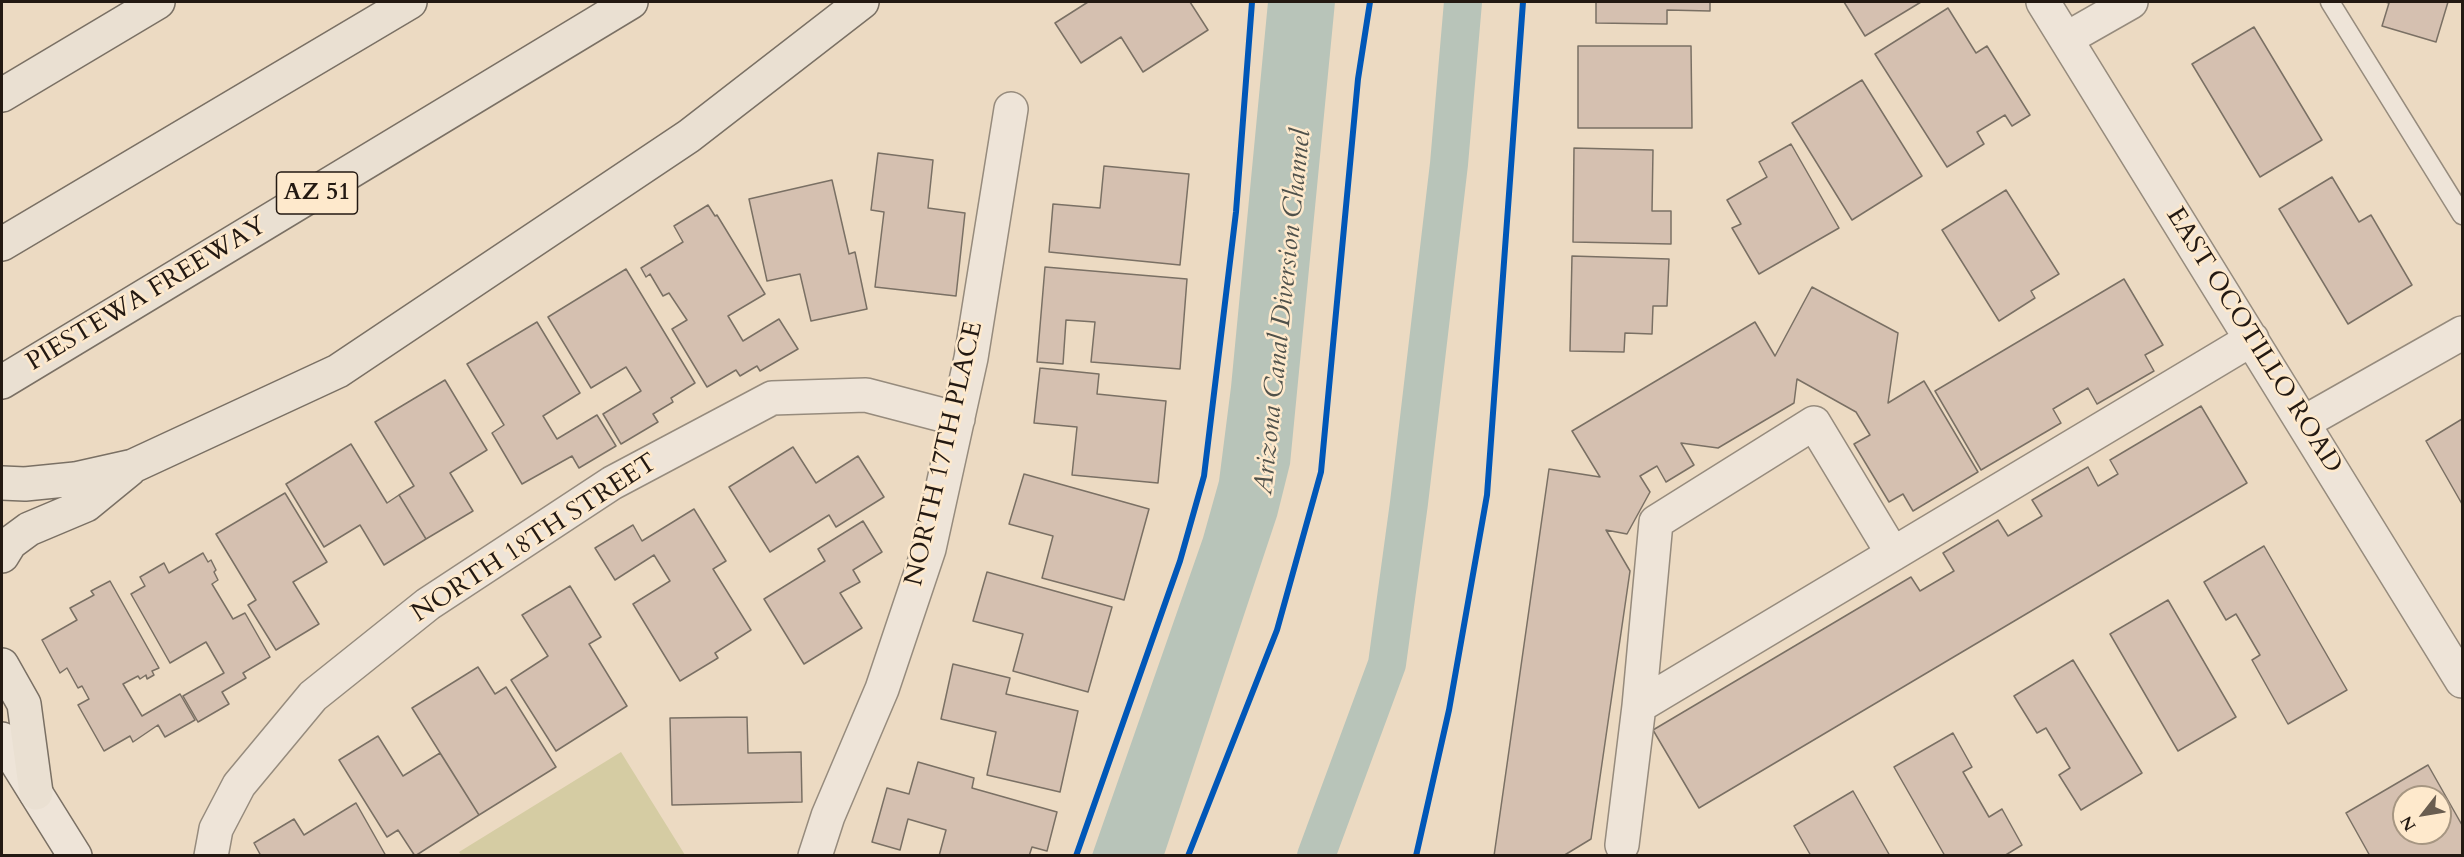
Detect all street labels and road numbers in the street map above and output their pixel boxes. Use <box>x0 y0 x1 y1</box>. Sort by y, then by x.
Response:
road number: AZ 51 <box>276 172 358 214</box>
street label: EAST OCOTILLO ROAD <box>2158 202 2348 480</box>
street label: PIESTEWA FREEWAY <box>21 211 273 379</box>
street label: NORTH 17TH PLACE <box>899 319 991 589</box>
street label: NORTH 18TH STREET <box>407 448 663 630</box>

